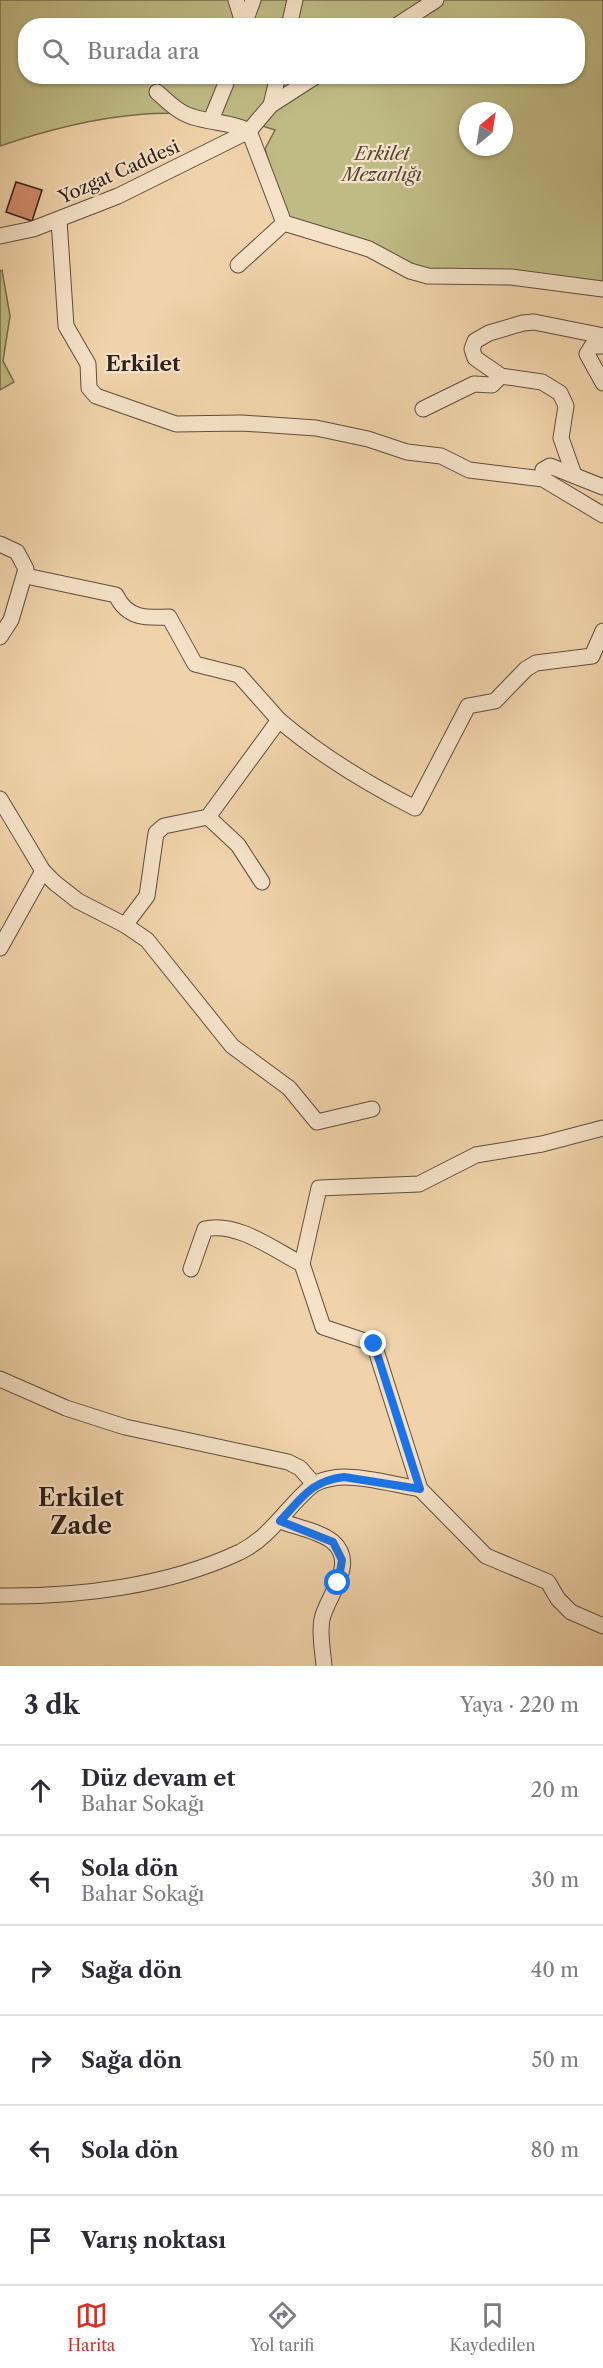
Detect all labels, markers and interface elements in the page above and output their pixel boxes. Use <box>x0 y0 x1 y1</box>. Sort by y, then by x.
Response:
search box <box>18 18 585 84</box>
icon: search <box>39 35 72 68</box>
text: Burada ara <box>87 38 200 65</box>
north arrow <box>459 102 513 156</box>
street label: Yozgat Caddesi <box>54 135 183 209</box>
park label: Erkilet Mezarlığı <box>340 143 422 186</box>
district label: Erkilet <box>105 351 181 376</box>
route end <box>360 1330 386 1356</box>
district label: Erkilet Zade <box>38 1483 124 1540</box>
route start <box>324 1569 350 1595</box>
text: 3 dk <box>24 1689 80 1721</box>
text: Yaya · 220 m <box>460 1693 579 1717</box>
text: Düz devam et <box>81 1765 235 1792</box>
icon: ahead <box>24 1774 57 1807</box>
text: 20 m <box>531 1778 579 1802</box>
text: Bahar Sokağı <box>81 1792 204 1816</box>
text: Sola dön <box>81 1855 179 1882</box>
icon: left <box>24 1864 57 1897</box>
text: 30 m <box>531 1868 579 1892</box>
text: Bahar Sokağı <box>81 1882 204 1906</box>
icon: right <box>24 1954 57 1987</box>
text: Sağa dön <box>81 1957 182 1984</box>
text: 40 m <box>531 1958 579 1982</box>
icon: right <box>24 2044 57 2077</box>
text: Sağa dön <box>81 2047 182 2074</box>
text: 50 m <box>532 2048 579 2072</box>
icon: left <box>24 2134 57 2167</box>
text: Sola dön <box>81 2137 179 2164</box>
text: 80 m <box>531 2138 579 2162</box>
icon: arrive <box>24 2224 57 2257</box>
text: Varış noktası <box>81 2227 226 2254</box>
tab: Harita <box>68 2299 115 2355</box>
tab: Yol tarifi <box>250 2299 314 2355</box>
tab: Kaydedilen <box>449 2299 535 2355</box>

